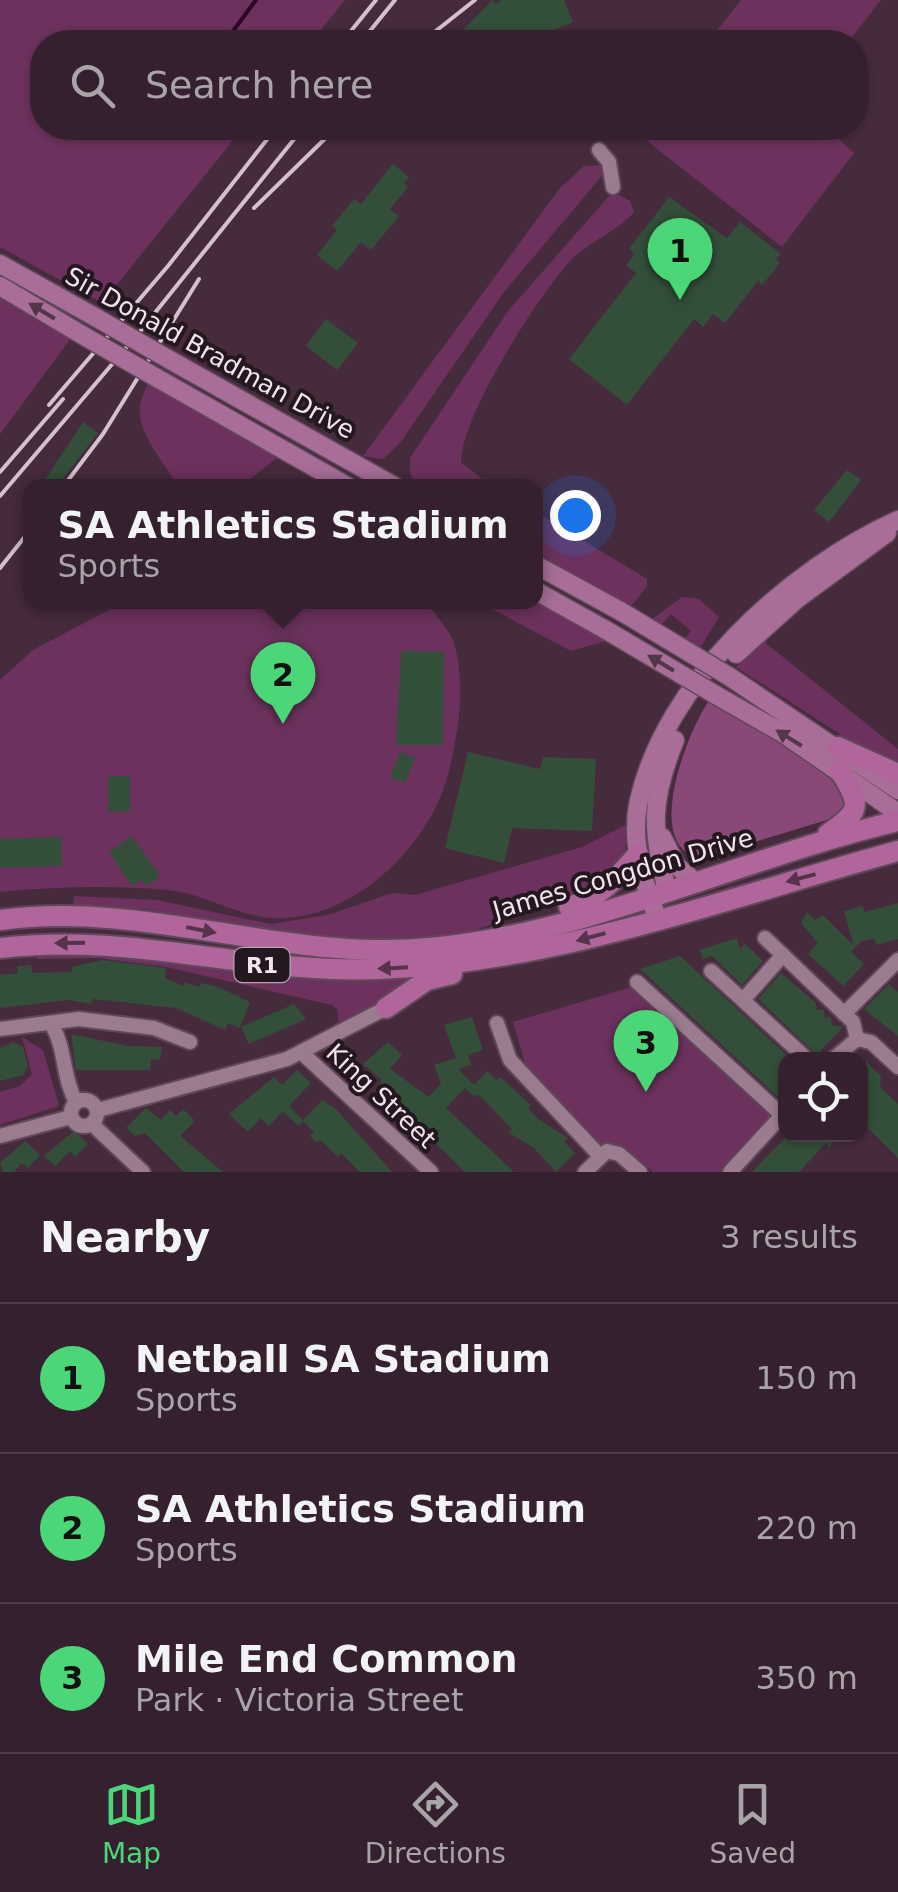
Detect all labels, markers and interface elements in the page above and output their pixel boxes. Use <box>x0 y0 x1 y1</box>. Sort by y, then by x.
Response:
search box <box>30 30 868 140</box>
icon: search <box>65 58 120 113</box>
text: Search here <box>145 63 373 107</box>
pin: 1 <box>648 218 712 300</box>
street label: Sir Donald Bradman Drive <box>60 261 360 445</box>
one-way arrow <box>28 303 56 320</box>
popup <box>23 479 543 609</box>
your location <box>550 490 601 541</box>
text: SA Athletics Stadium <box>57 503 509 547</box>
text: Sports <box>57 547 160 585</box>
pin: 2 <box>250 642 316 724</box>
one-way arrow <box>647 655 675 672</box>
one-way arrow <box>775 729 803 747</box>
street label: James Congdon Drive <box>488 823 757 926</box>
one-way arrow <box>785 870 816 886</box>
one-way arrow <box>186 923 217 939</box>
one-way arrow <box>575 929 606 945</box>
one-way arrow <box>53 935 85 951</box>
road number: R1 <box>234 948 290 982</box>
one-way arrow <box>377 960 409 976</box>
pin: 3 <box>614 1010 678 1092</box>
street label: King Street <box>320 1038 442 1154</box>
map controls <box>778 1052 868 1142</box>
button: locate <box>778 1052 868 1142</box>
text: Nearby <box>40 1213 210 1262</box>
text: 3 results <box>720 1218 858 1256</box>
text: Netball SA Stadium <box>135 1337 551 1381</box>
text: 1 <box>61 1359 84 1397</box>
text: 150 m <box>756 1359 858 1397</box>
text: Sports <box>135 1381 238 1419</box>
text: SA Athletics Stadium <box>135 1487 586 1531</box>
text: 2 <box>61 1509 84 1547</box>
text: 220 m <box>756 1509 858 1547</box>
text: Sports <box>135 1531 238 1569</box>
text: Mile End Common <box>135 1637 518 1681</box>
text: 3 <box>61 1659 84 1697</box>
text: 350 m <box>756 1659 858 1697</box>
text: Park · Victoria Street <box>135 1681 464 1719</box>
tab: Map <box>102 1777 161 1870</box>
tab: Directions <box>365 1777 506 1870</box>
tab: Saved <box>710 1777 796 1870</box>

